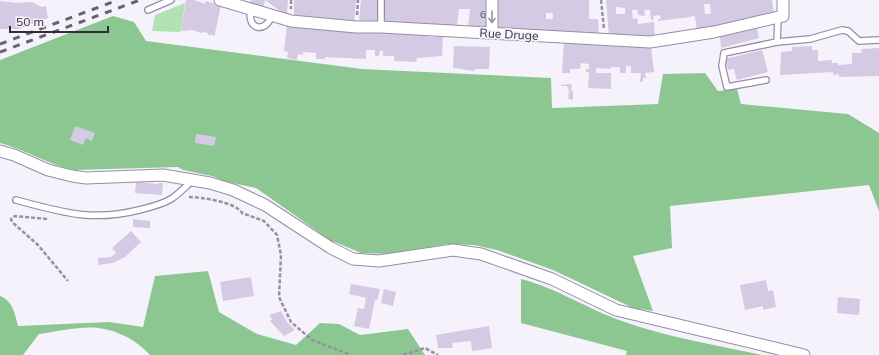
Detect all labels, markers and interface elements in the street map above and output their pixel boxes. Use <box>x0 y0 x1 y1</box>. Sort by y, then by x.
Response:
scale bar <box>10 8 108 34</box>
house number: 6 <box>480 8 486 21</box>
one-way arrow <box>488 10 496 23</box>
text: 50 m <box>16 14 44 29</box>
street label: Rue Druge <box>479 25 539 43</box>

